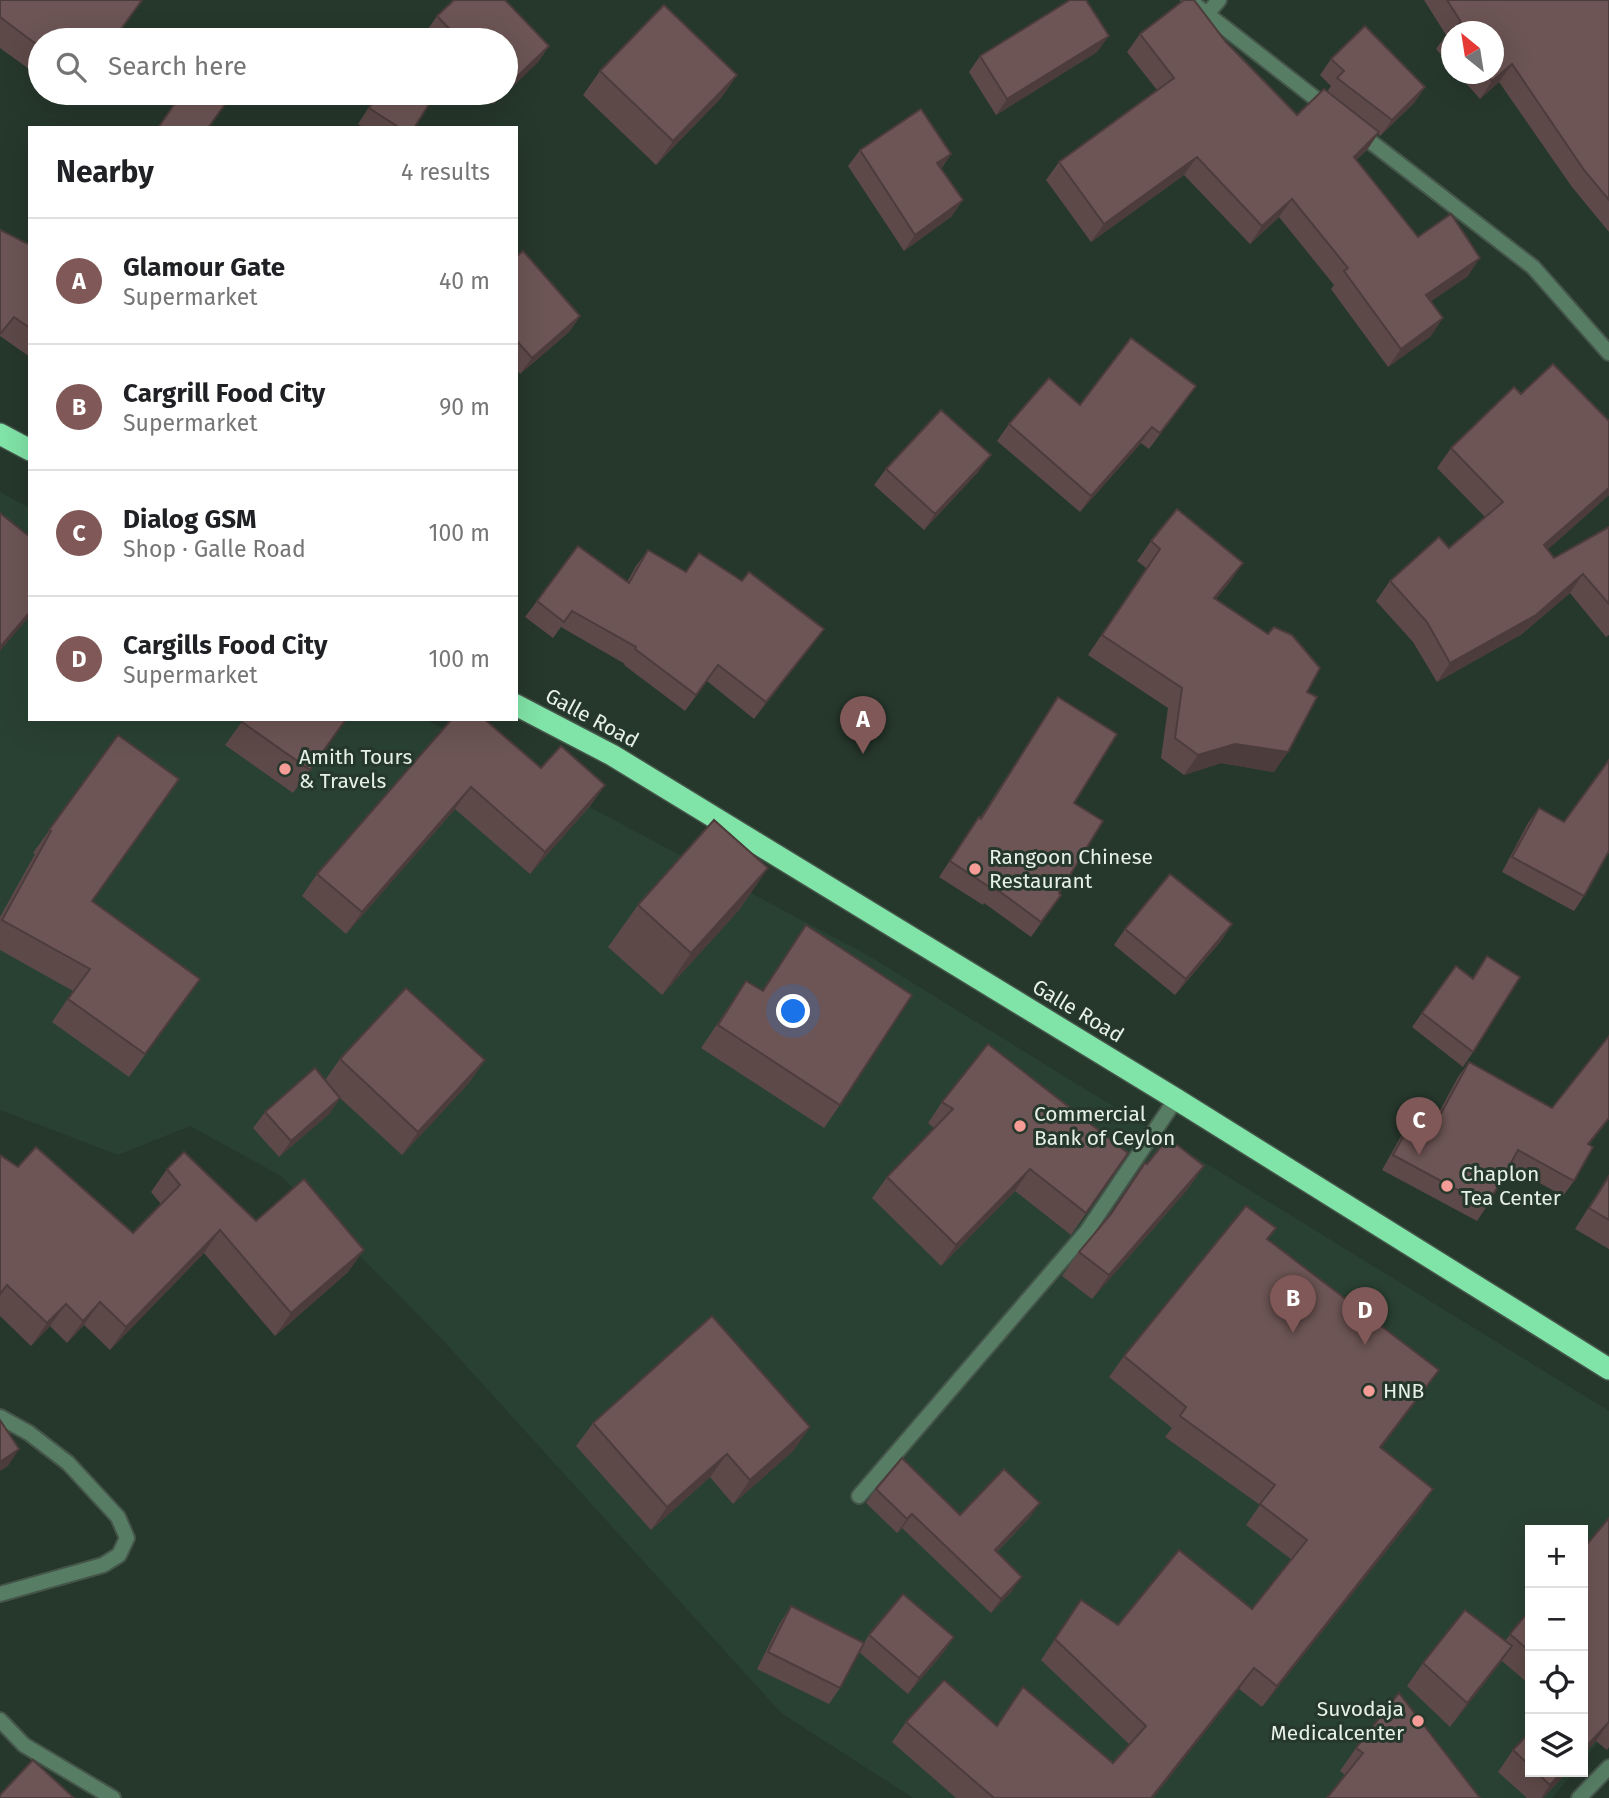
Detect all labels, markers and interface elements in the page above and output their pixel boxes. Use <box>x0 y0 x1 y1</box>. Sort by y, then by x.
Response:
north arrow <box>1441 21 1504 84</box>
search box <box>28 28 518 105</box>
icon: search <box>52 48 90 86</box>
text: Search here <box>108 51 247 82</box>
text: Nearby <box>56 154 154 190</box>
text: 4 results <box>401 158 490 186</box>
text: Glamour Gate <box>123 252 285 283</box>
text: A <box>72 267 86 295</box>
text: 40 m <box>439 267 490 295</box>
text: Supermarket <box>123 283 258 311</box>
text: Cargrill Food City <box>123 378 325 409</box>
text: B <box>72 393 86 421</box>
text: 90 m <box>439 393 490 421</box>
text: Supermarket <box>123 409 258 437</box>
text: Dialog GSM <box>123 504 256 535</box>
text: C <box>72 519 86 547</box>
text: 100 m <box>429 519 490 547</box>
text: Shop · Galle Road <box>123 535 306 563</box>
text: Cargills Food City <box>123 630 327 661</box>
text: D <box>72 645 86 673</box>
text: 100 m <box>429 645 490 673</box>
text: Supermarket <box>123 661 258 689</box>
street label: Galle Road <box>541 683 643 753</box>
pin: A <box>840 696 886 754</box>
place label: Amith Tours & Travels <box>299 744 412 794</box>
marker: Amith Tours & Travels <box>277 761 293 777</box>
place label: Rangoon Chinese Restaurant <box>989 844 1153 894</box>
marker: Rangoon Chinese Restaurant <box>967 861 983 877</box>
street label: Galle Road <box>1028 974 1128 1048</box>
your location <box>776 994 810 1028</box>
pin: C <box>1396 1097 1442 1155</box>
place label: Commercial Bank of Ceylon <box>1034 1101 1175 1151</box>
marker: Commercial Bank of Ceylon <box>1012 1118 1028 1134</box>
place label: Chaplon Tea Center <box>1461 1161 1561 1211</box>
marker: Chaplon Tea Center <box>1439 1178 1455 1194</box>
pin: B <box>1270 1275 1316 1333</box>
pin: D <box>1342 1287 1388 1345</box>
place label: HNB <box>1383 1378 1424 1404</box>
marker: HNB <box>1361 1383 1377 1399</box>
map controls <box>1525 1525 1588 1777</box>
button: + <box>1525 1525 1588 1588</box>
button: − <box>1525 1588 1588 1651</box>
button: locate <box>1525 1651 1588 1714</box>
place label: Suvodaja Medicalcenter <box>1270 1696 1404 1746</box>
marker: Suvodaja Medicalcenter <box>1410 1713 1426 1729</box>
button: layers <box>1525 1714 1588 1777</box>

